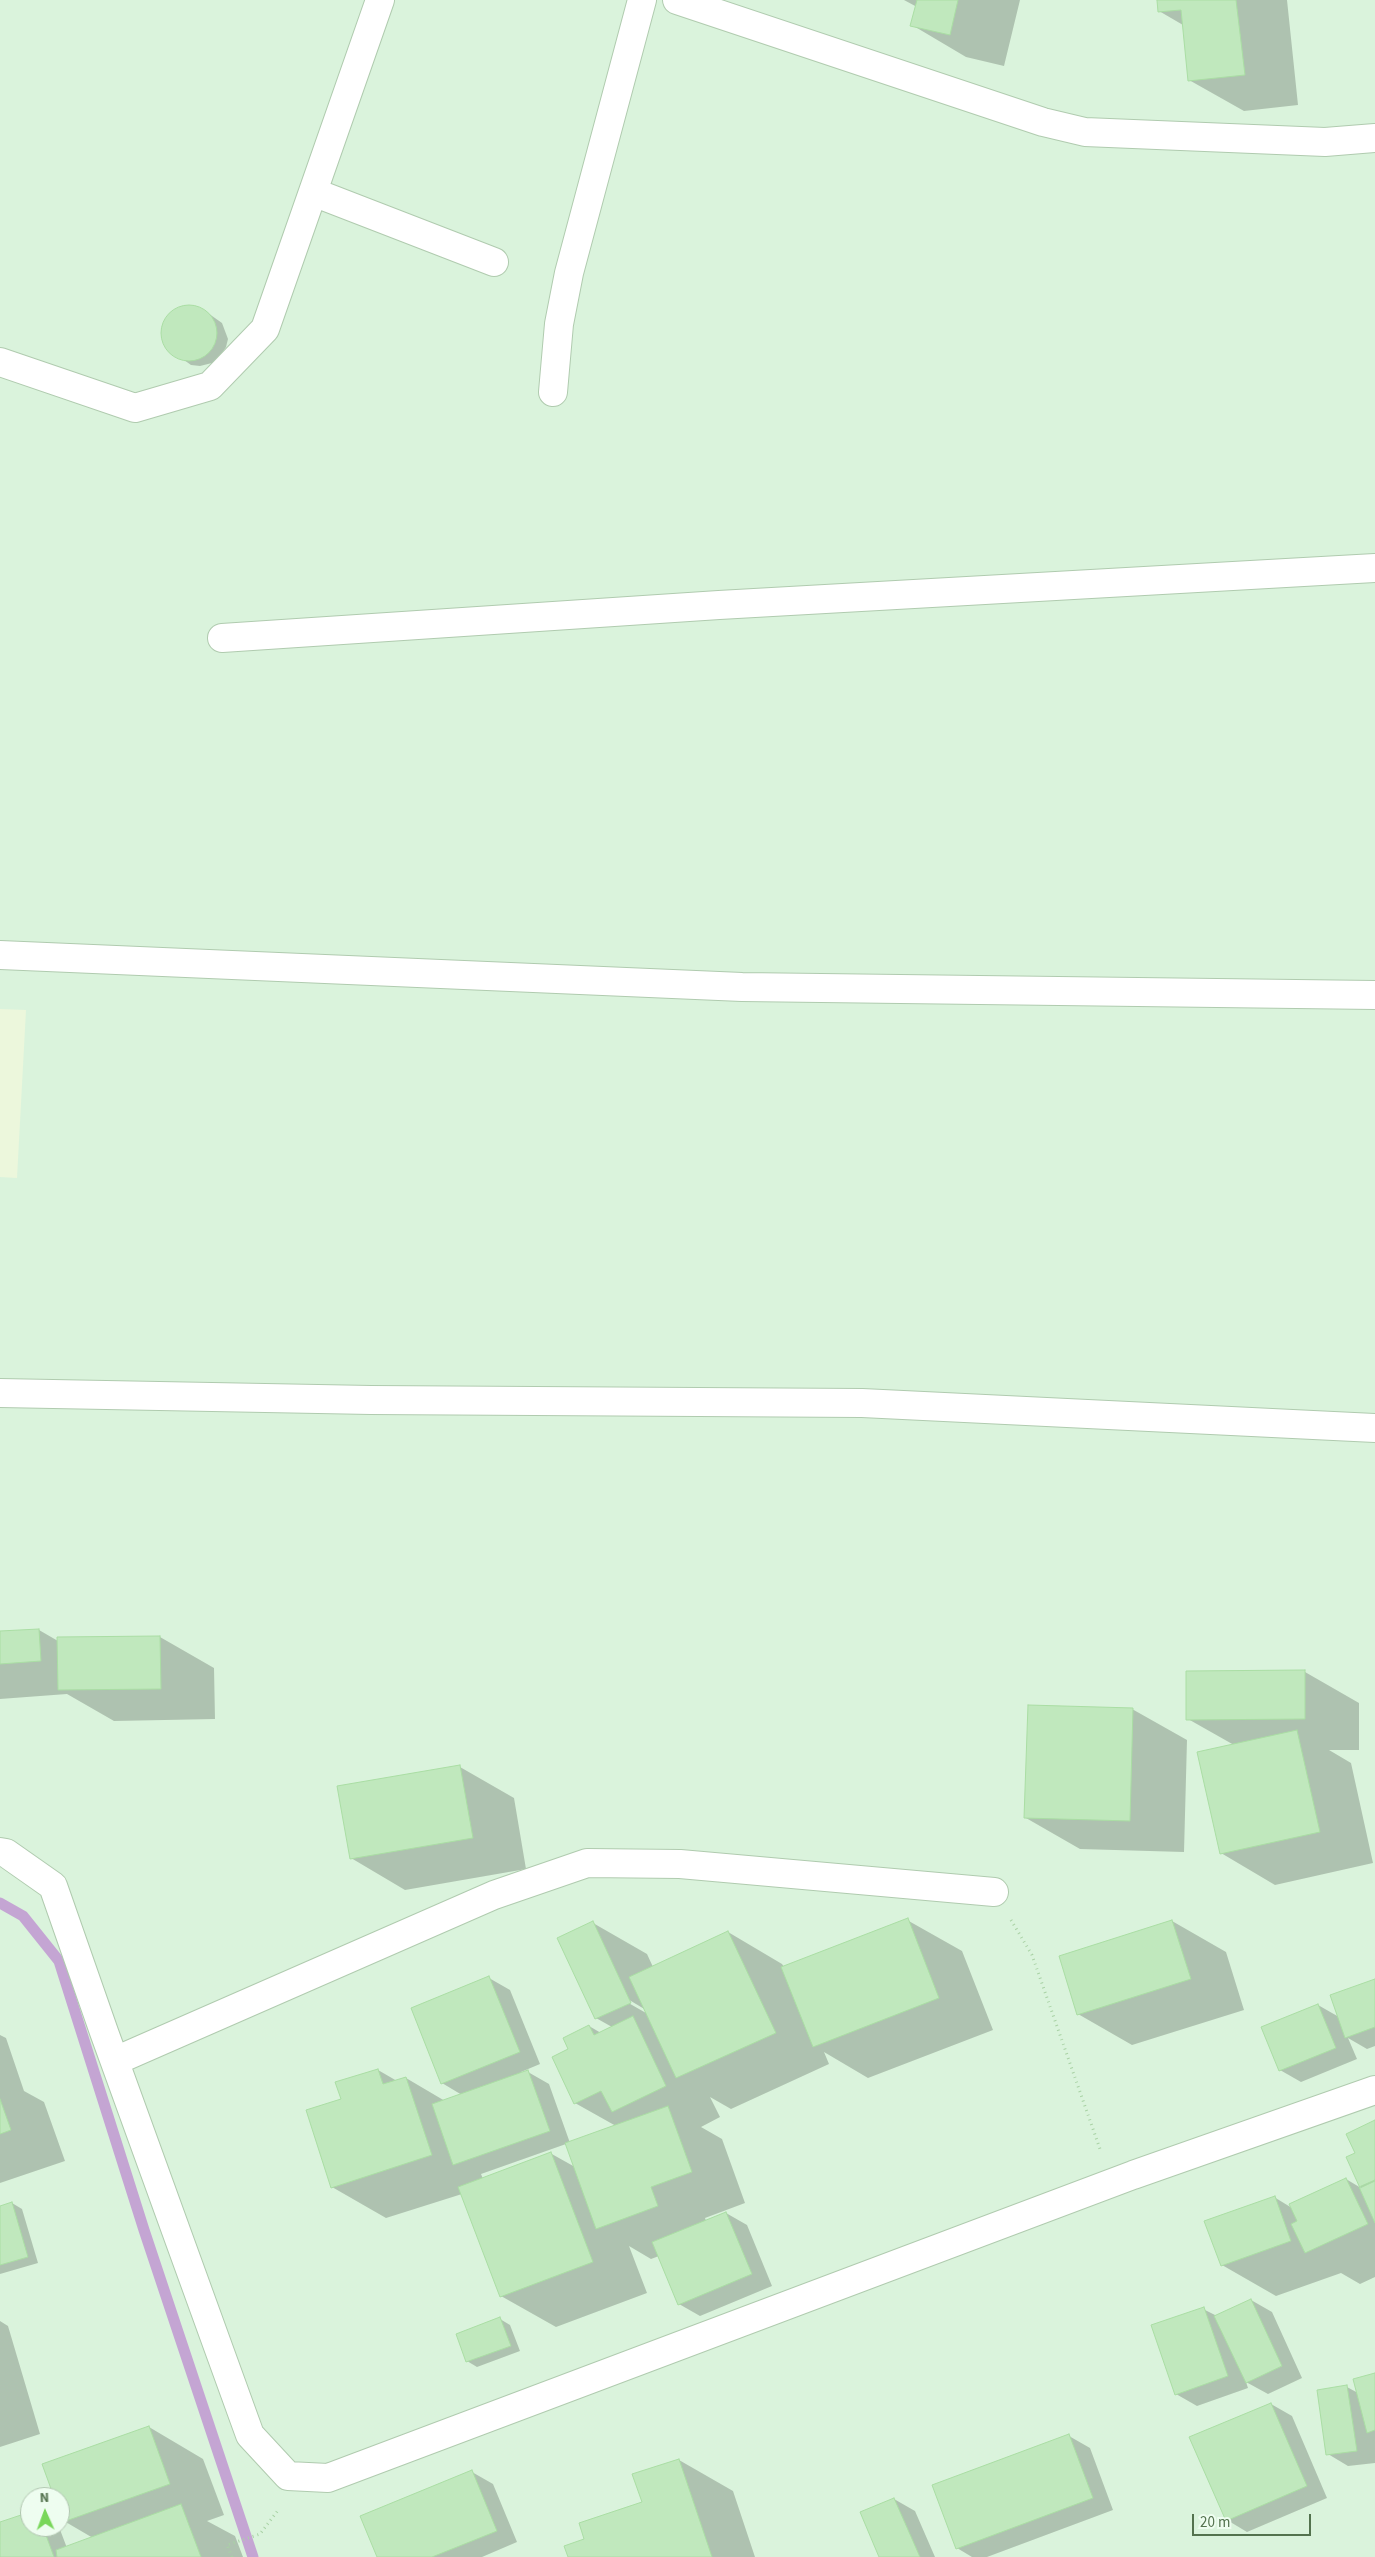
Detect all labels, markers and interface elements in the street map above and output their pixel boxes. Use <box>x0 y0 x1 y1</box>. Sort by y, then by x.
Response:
north arrow <box>20 2487 70 2537</box>
text: N <box>40 2488 50 2508</box>
scale bar <box>1195 2504 1314 2536</box>
text: 20 m <box>1200 2512 1230 2533</box>

